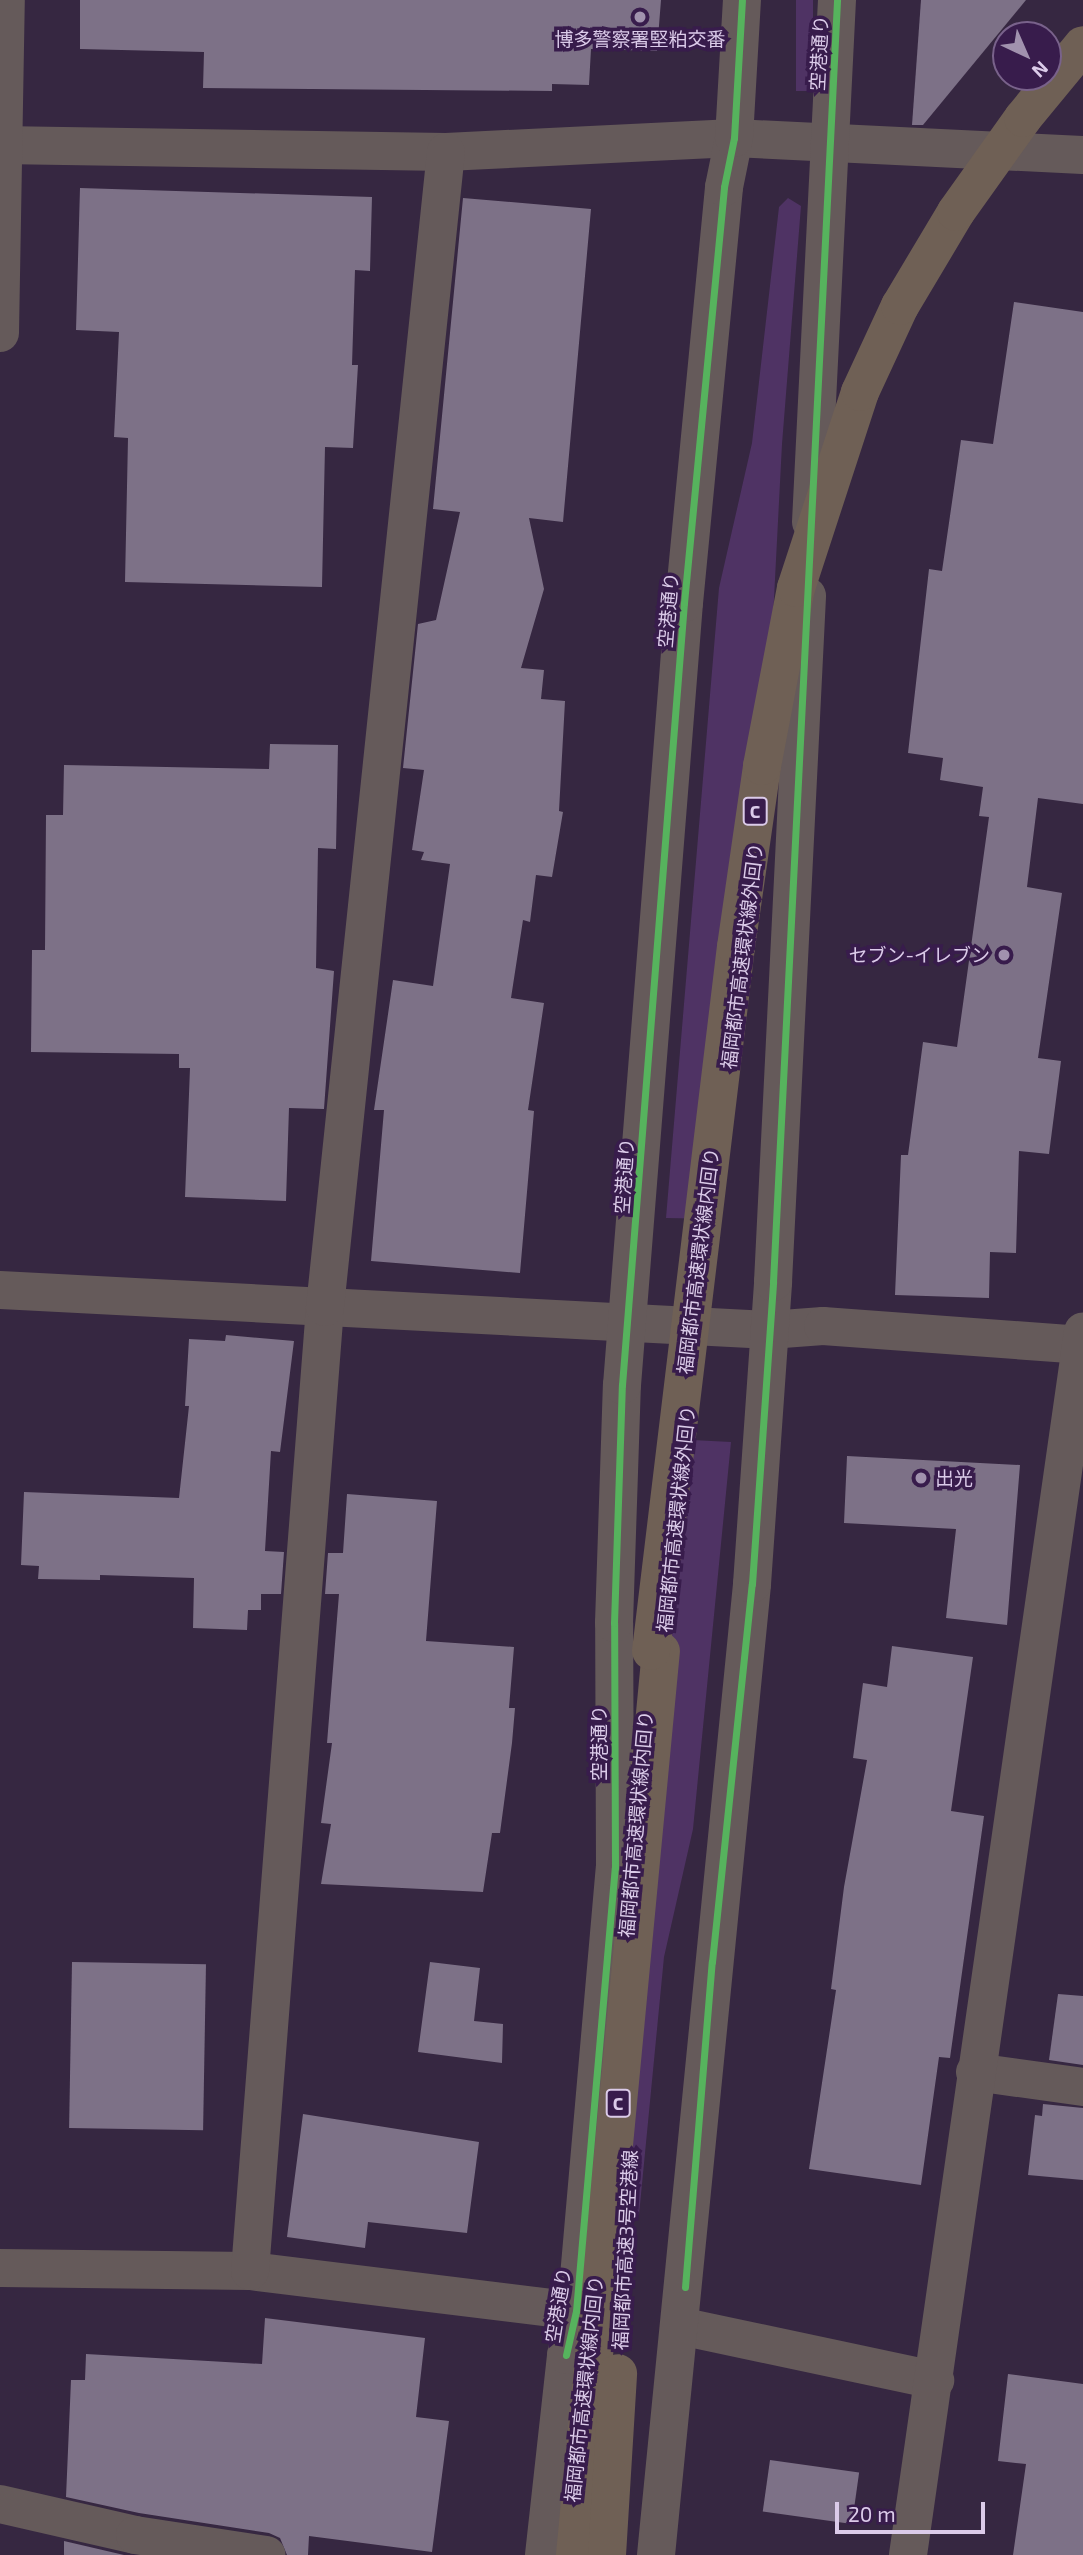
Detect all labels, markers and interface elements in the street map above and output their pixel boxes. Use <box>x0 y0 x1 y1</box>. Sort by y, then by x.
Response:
marker: 博多警察署堅粕交番 <box>632 9 648 25</box>
street label: 空港通り <box>806 14 832 92</box>
north arrow <box>992 21 1062 91</box>
place label: 博多警察署堅粕交番 <box>555 28 725 50</box>
text: N <box>1028 57 1053 83</box>
street label: 空港通り <box>653 571 683 649</box>
road number: C <box>741 796 769 826</box>
street label: 福岡都市高速環状線外回り <box>717 841 767 1071</box>
place label: セブン-イレブン <box>848 944 990 966</box>
marker: セブン-イレブン <box>996 947 1012 963</box>
street label: 空港通り <box>610 1137 638 1215</box>
street label: 福岡都市高速環状線内回り <box>673 1146 723 1376</box>
street label: 福岡都市高速環状線外回り <box>653 1404 699 1634</box>
place label: 出光 <box>935 1467 973 1489</box>
marker: 出光 <box>913 1470 929 1486</box>
street label: 空港通り <box>588 1705 610 1781</box>
street label: 福岡都市高速環状線内回り <box>615 1709 657 1939</box>
road number: C <box>604 2088 632 2118</box>
street label: 福岡都市高速3号空港線 <box>608 2149 642 2351</box>
street label: 空港通り <box>541 2266 575 2344</box>
street label: 福岡都市高速環状線内回り <box>561 2274 607 2504</box>
scale bar <box>838 2488 988 2532</box>
text: 20 m <box>848 2501 896 2526</box>

